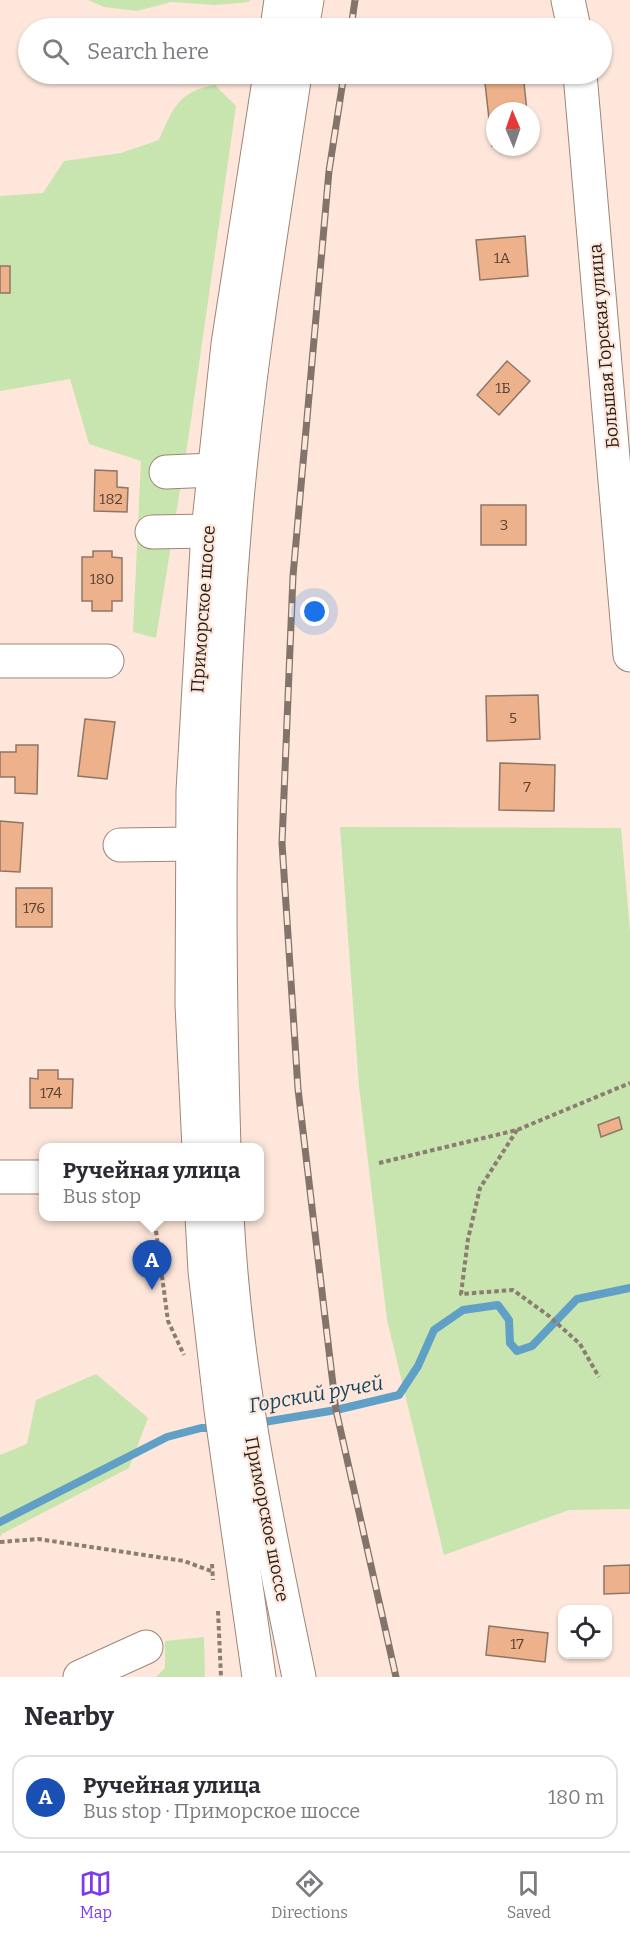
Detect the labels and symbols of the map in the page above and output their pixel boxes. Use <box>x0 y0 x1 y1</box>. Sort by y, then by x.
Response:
north arrow <box>486 102 540 156</box>
street label: Большая Горская улица <box>584 243 624 449</box>
house number: 1А <box>494 249 511 267</box>
house number: 1Б <box>495 379 511 397</box>
house number: 182 <box>99 490 123 508</box>
house number: 3 <box>500 516 508 534</box>
street label: Приморское шоссе <box>186 524 220 694</box>
house number: 180 <box>90 570 114 588</box>
your location <box>300 597 329 626</box>
house number: 5 <box>509 709 517 727</box>
house number: 7 <box>523 778 531 796</box>
house number: 176 <box>23 899 45 917</box>
house number: 174 <box>40 1084 62 1102</box>
pin: A <box>132 1240 172 1290</box>
water label: Горский ручей <box>247 1370 385 1418</box>
street label: Приморское шоссе <box>240 1434 294 1604</box>
house number: 17 <box>510 1635 524 1653</box>

